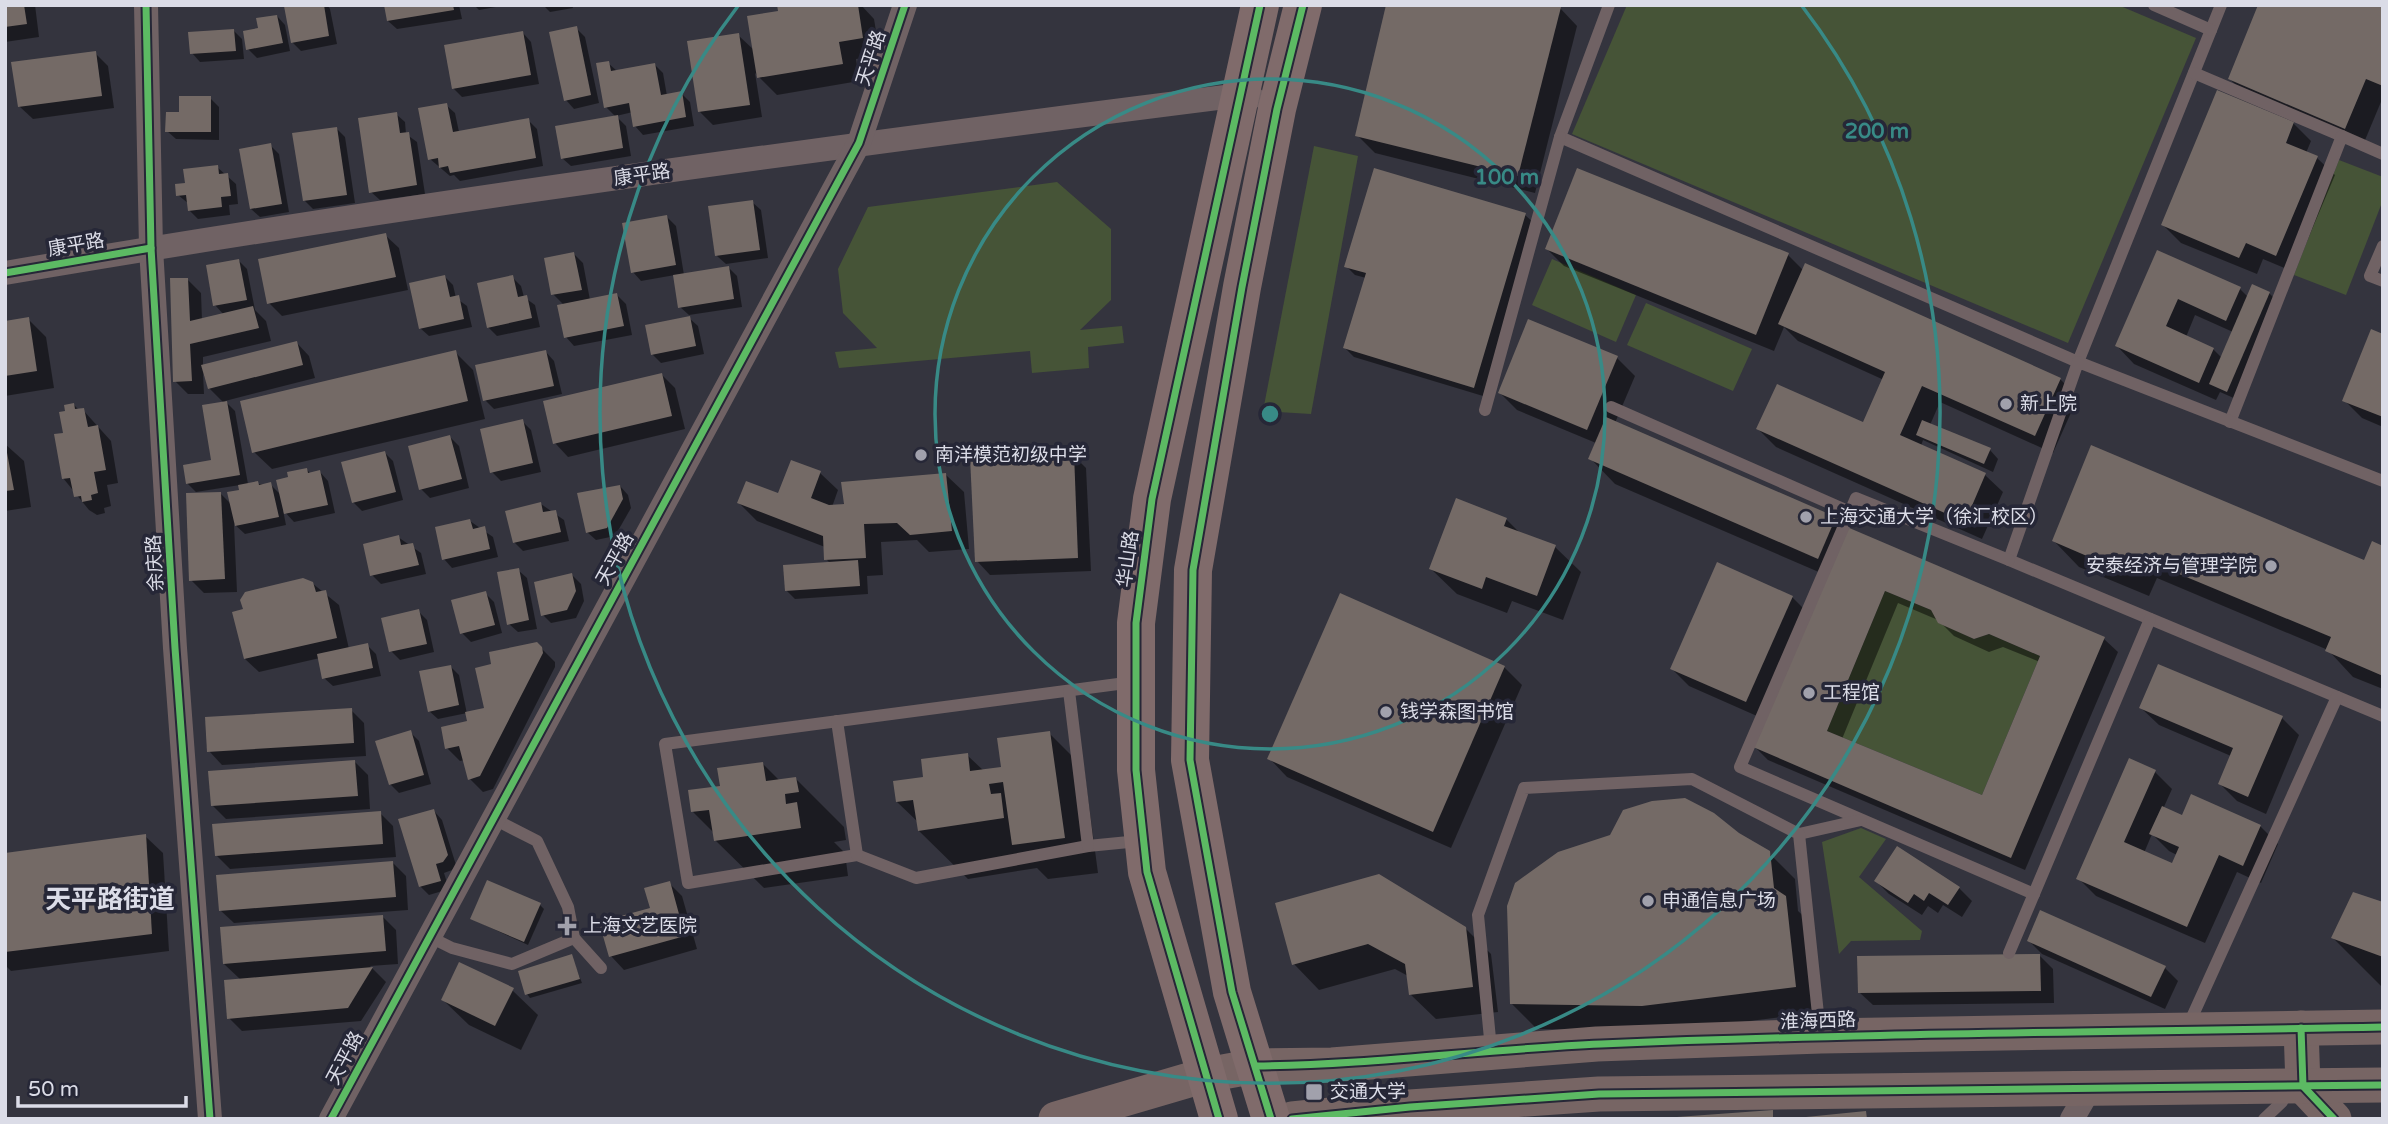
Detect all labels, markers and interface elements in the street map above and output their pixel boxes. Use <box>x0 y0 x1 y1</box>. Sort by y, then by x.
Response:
street label: 天平路 <box>852 27 890 89</box>
text: 200 m <box>1845 119 1909 144</box>
street label: 康平路 <box>612 160 672 190</box>
text: 100 m <box>1475 165 1539 190</box>
street label: 康平路 <box>46 229 106 261</box>
place label: 新上院 <box>2020 393 2077 415</box>
marker: 新上院 <box>1998 396 2014 412</box>
centre of rings <box>1258 402 1282 426</box>
place label: 南洋模范初级中学 <box>935 444 1087 466</box>
marker: 南洋模范初级中学 <box>913 447 929 463</box>
place label: 上海交通大学（徐汇校区） <box>1820 506 2048 528</box>
marker: 上海交通大学（徐汇校区） <box>1798 509 1814 525</box>
street label: 天平路 <box>592 529 638 589</box>
street label: 华山路 <box>1113 529 1143 589</box>
street label: 余庆路 <box>143 534 167 592</box>
place label: 安泰经济与管理学院 <box>2086 555 2257 577</box>
marker: 安泰经济与管理学院 <box>2263 558 2279 574</box>
place label: 工程馆 <box>1823 682 1880 704</box>
marker: 工程馆 <box>1801 685 1817 701</box>
place label: 钱学森图书馆 <box>1400 701 1514 723</box>
marker: 钱学森图书馆 <box>1378 704 1394 720</box>
district label: 天平路街道 <box>45 884 175 915</box>
place label: 申通信息广场 <box>1662 890 1776 912</box>
marker: 申通信息广场 <box>1640 893 1656 909</box>
place label: 上海文艺医院 <box>583 915 697 937</box>
marker: 上海文艺医院 <box>557 916 577 936</box>
street label: 淮海西路 <box>1780 1009 1856 1033</box>
street label: 天平路 <box>322 1028 368 1088</box>
scale bar <box>18 1064 186 1108</box>
text: 50 m <box>28 1077 79 1102</box>
place label: 交通大学 <box>1330 1081 1406 1103</box>
marker: 交通大学 <box>1304 1082 1324 1102</box>

